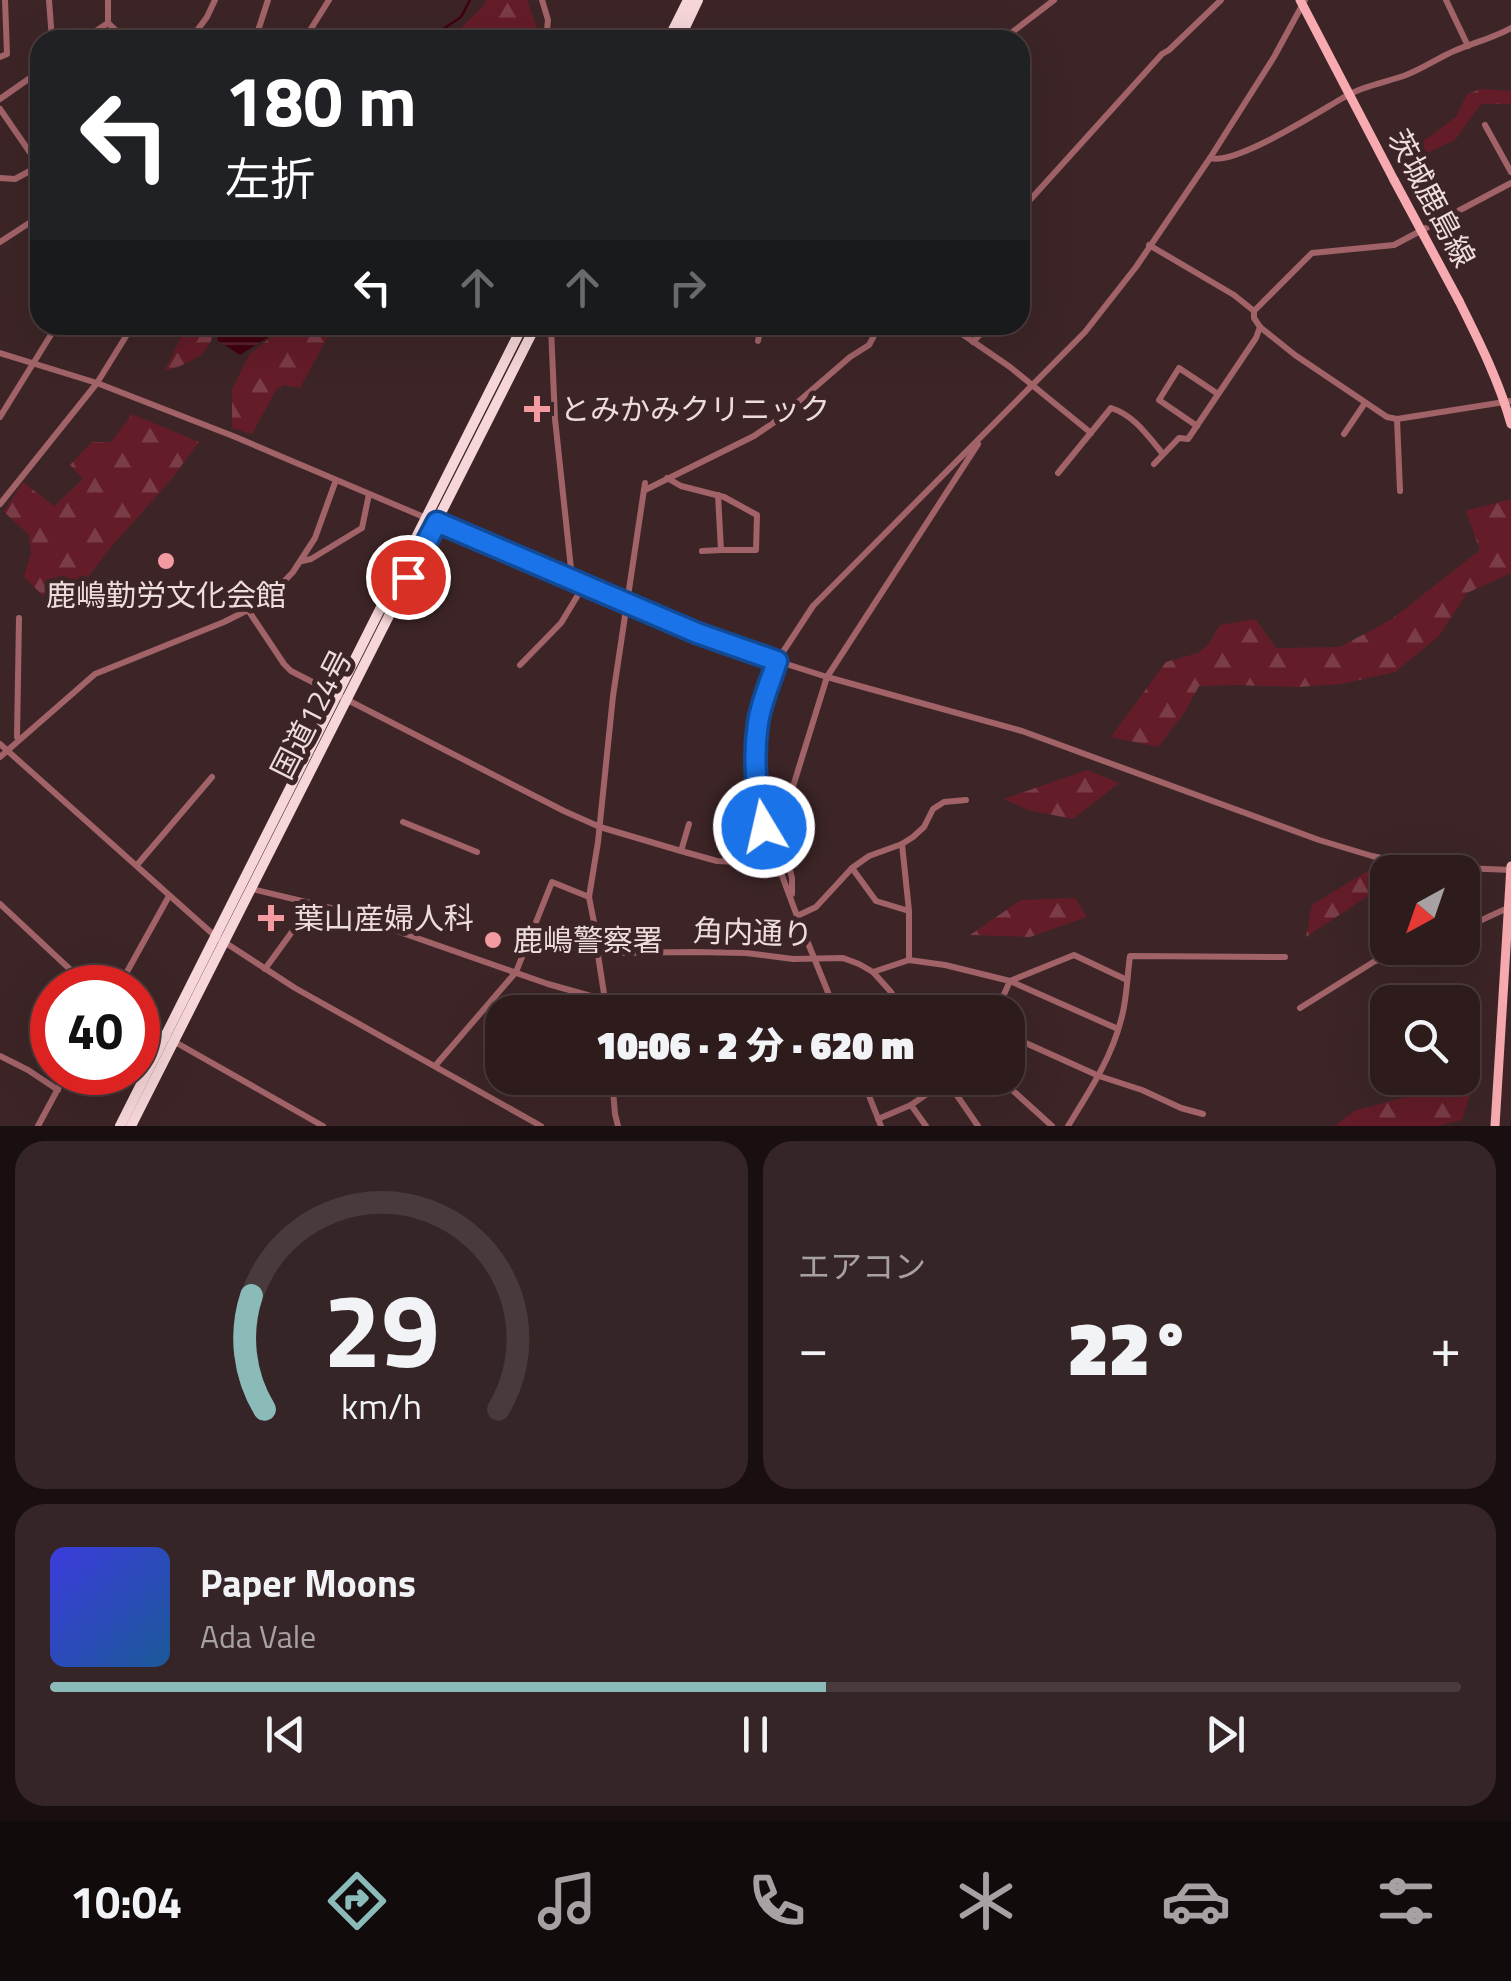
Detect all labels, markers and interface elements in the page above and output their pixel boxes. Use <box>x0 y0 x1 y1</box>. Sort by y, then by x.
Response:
text: 180 m <box>225 47 417 153</box>
icon: left <box>60 70 190 200</box>
street label: 茨城鹿島線 <box>1376 121 1488 275</box>
text: 左折 <box>225 144 315 212</box>
icon: left <box>345 260 400 315</box>
icon: ahead <box>450 260 505 315</box>
icon: ahead <box>555 260 610 315</box>
icon: right <box>660 260 715 315</box>
place label: とみかみクリニック <box>560 386 830 432</box>
marker: とみかみクリニック <box>524 396 550 422</box>
pin <box>366 535 451 620</box>
marker: 鹿嶋勤労文化会館 <box>155 550 177 572</box>
icon: arrive <box>381 550 436 605</box>
place label: 鹿嶋勤労文化会館 <box>46 572 286 618</box>
street label: 国道124号 <box>259 641 363 787</box>
position arrow <box>712 775 816 879</box>
north arrow <box>1370 855 1480 965</box>
map controls <box>1370 855 1480 1095</box>
place label: 葉山産婦人科 <box>294 895 474 941</box>
marker: 葉山産婦人科 <box>258 905 284 931</box>
street label: 角内通り <box>692 907 814 957</box>
place label: 鹿嶋警察署 <box>513 917 663 963</box>
marker: 鹿嶋警察署 <box>482 929 504 951</box>
speed limit sign: 40 <box>30 965 160 1095</box>
button: search <box>1370 985 1480 1095</box>
text: 10:06 · 2 分 · 620 m <box>596 1016 914 1074</box>
text: エアコン <box>798 1242 926 1290</box>
text: 29 <box>323 1249 440 1407</box>
text: 22° <box>1068 1290 1191 1404</box>
text: − <box>798 1305 829 1388</box>
text: + <box>1430 1305 1461 1388</box>
text: km/h <box>341 1378 422 1433</box>
text: Paper Moons <box>200 1554 416 1612</box>
text: Ada Vale <box>200 1612 316 1660</box>
icon: previous <box>258 1707 313 1762</box>
icon: pause <box>728 1707 783 1762</box>
icon: next <box>1198 1707 1253 1762</box>
icon: directions <box>322 1866 392 1936</box>
icon: music <box>532 1866 602 1936</box>
icon: phone <box>742 1866 812 1936</box>
icon: climate <box>951 1866 1021 1936</box>
icon: car <box>1161 1866 1231 1936</box>
icon: filters <box>1371 1866 1441 1936</box>
text: 10:04 <box>70 1867 182 1935</box>

